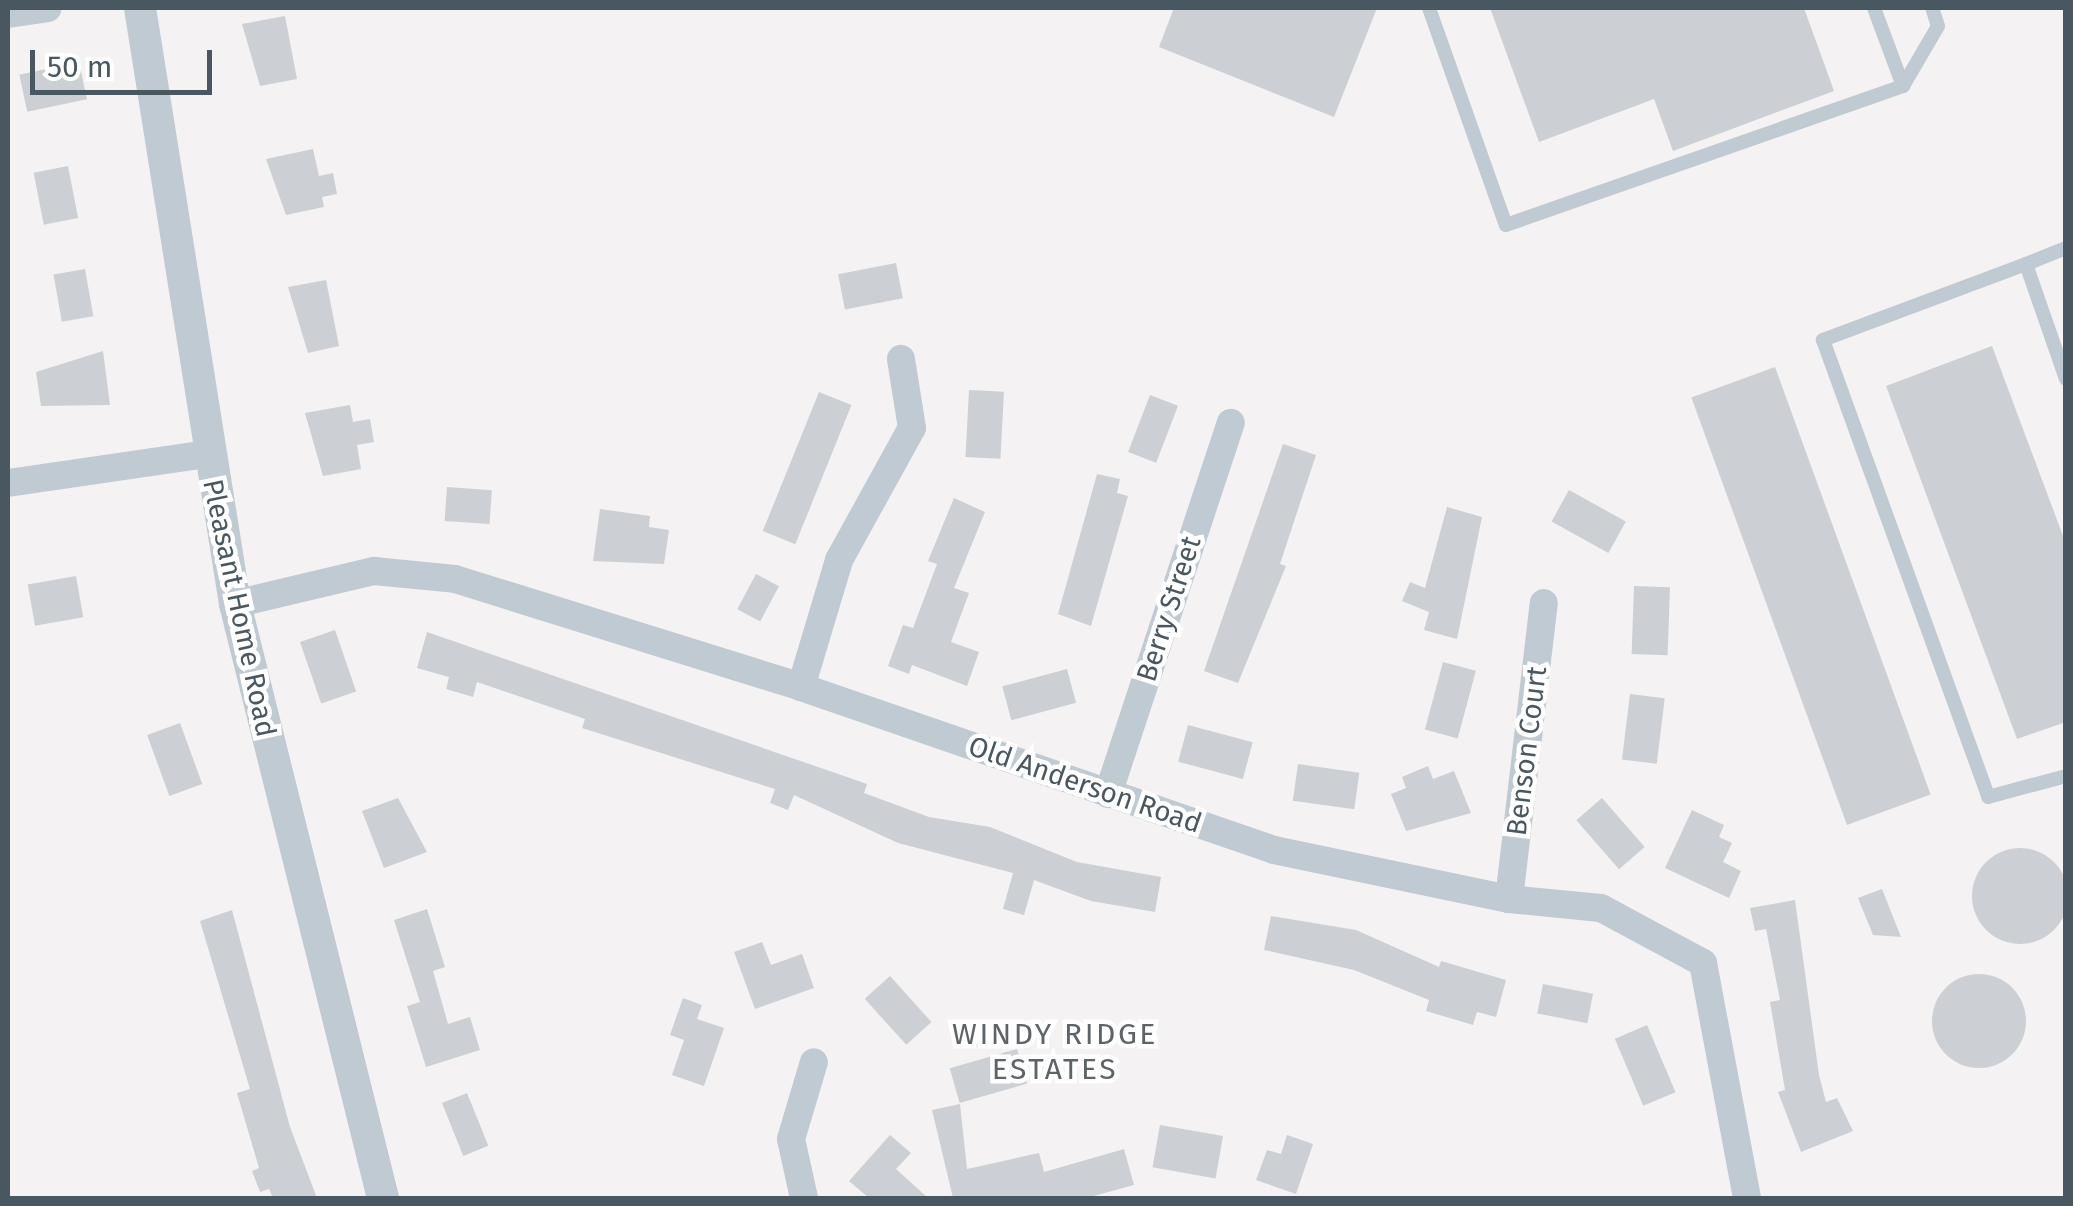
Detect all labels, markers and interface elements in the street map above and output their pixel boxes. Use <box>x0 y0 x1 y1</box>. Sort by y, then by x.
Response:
scale bar <box>35 30 218 92</box>
text: 50 m <box>47 49 112 85</box>
street label: Pleasant Home Road <box>195 476 283 740</box>
street label: Berry Street <box>1130 532 1208 686</box>
street label: Benson Court <box>1500 664 1554 838</box>
street label: Old Anderson Road <box>964 729 1206 841</box>
district label: WINDY RIDGE ESTATES <box>952 1016 1158 1086</box>

